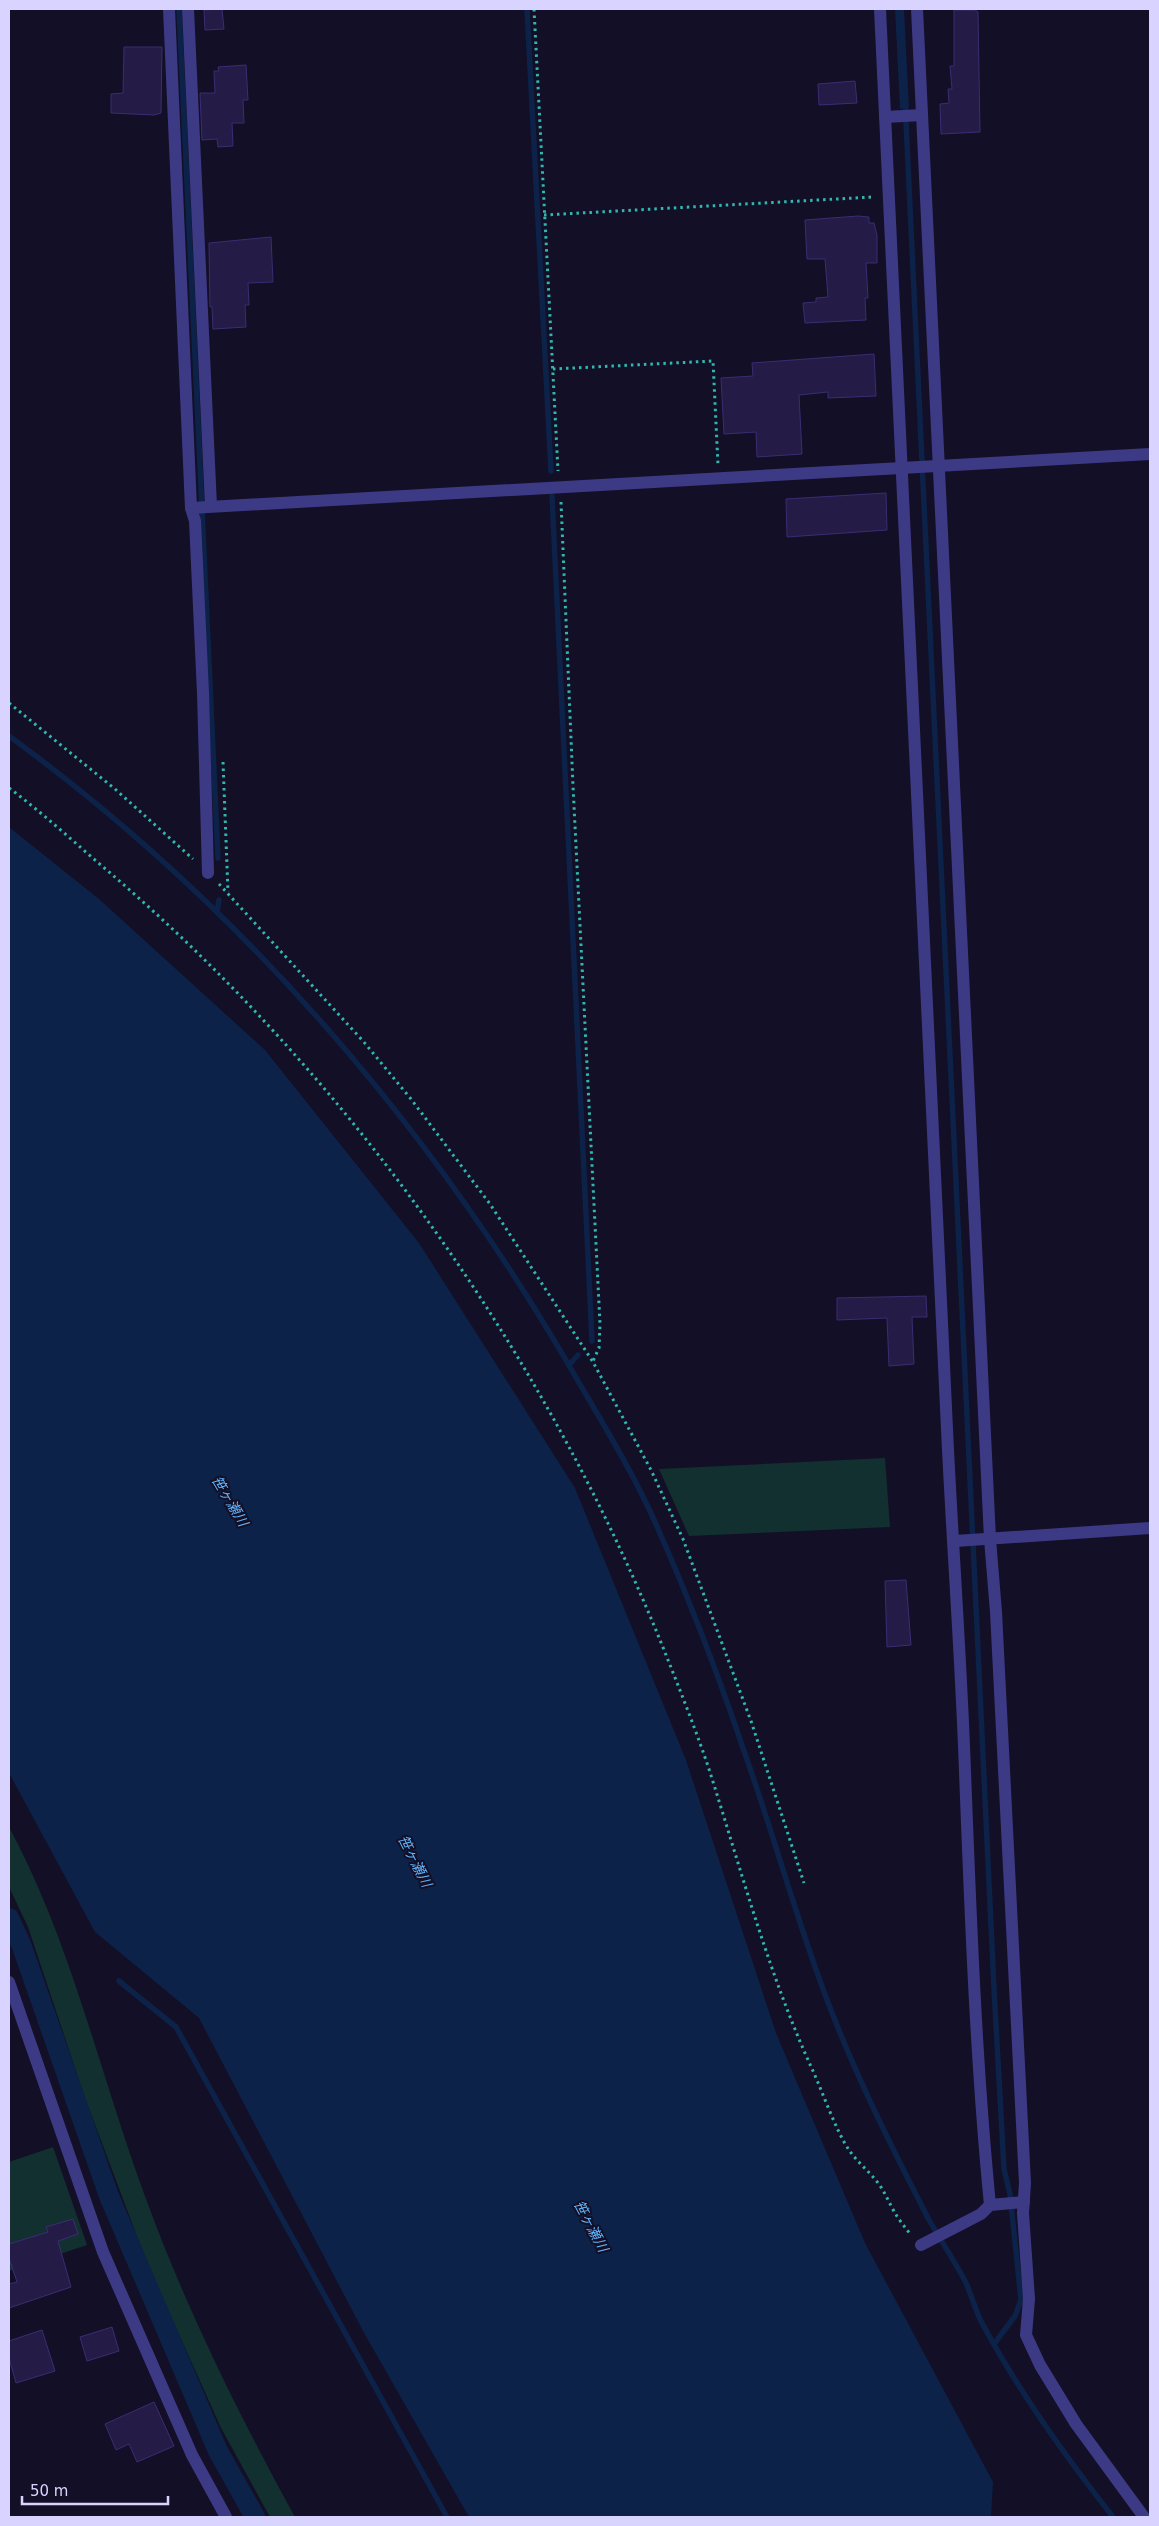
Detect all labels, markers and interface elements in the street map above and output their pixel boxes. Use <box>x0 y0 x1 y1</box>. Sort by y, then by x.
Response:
water label: 笹ヶ瀬川 <box>209 1473 252 1531</box>
water label: 笹ヶ瀬川 <box>395 1832 436 1891</box>
water label: 笹ヶ瀬川 <box>571 2198 612 2256</box>
scale bar <box>22 2474 169 2506</box>
text: 50 m <box>30 2482 68 2500</box>

